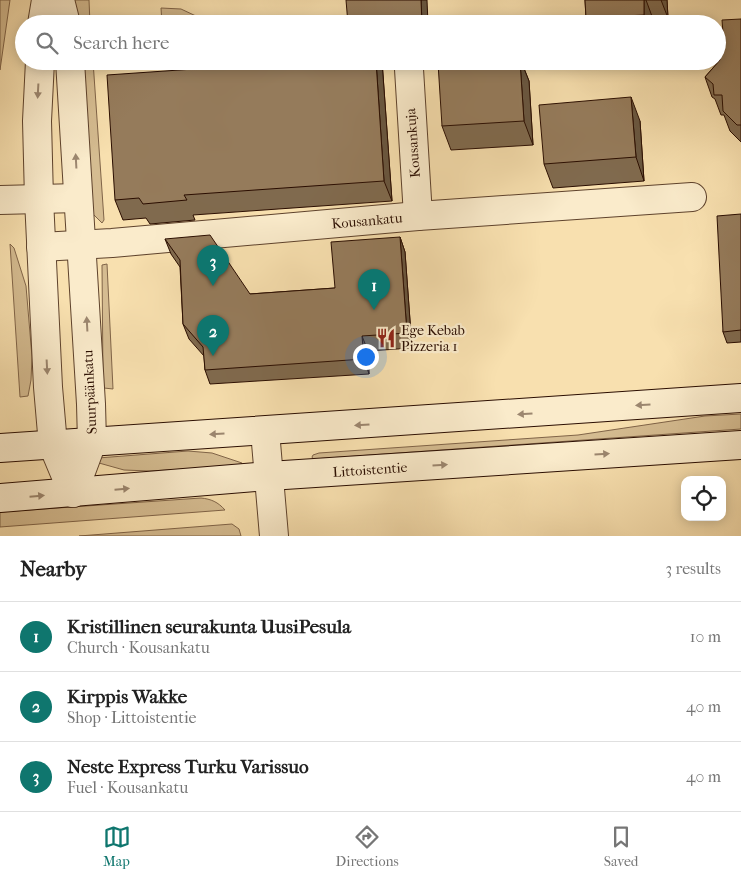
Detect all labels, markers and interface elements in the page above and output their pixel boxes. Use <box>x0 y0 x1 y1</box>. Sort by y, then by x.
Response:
search box <box>15 15 726 70</box>
icon: search <box>33 29 61 57</box>
text: Search here <box>73 32 169 54</box>
one-way arrow <box>34 83 42 99</box>
street label: Kousankuja <box>402 107 424 178</box>
one-way arrow <box>72 153 80 169</box>
street label: Kousankatu <box>331 209 403 233</box>
pin: 3 <box>197 245 229 286</box>
pin: 1 <box>358 269 390 310</box>
one-way arrow <box>82 315 90 331</box>
pin: 2 <box>197 315 229 356</box>
place label: Ege Kebab Pizzeria 1 <box>401 322 465 355</box>
restaurant icon: Ege Kebab Pizzeria 1 <box>375 327 397 349</box>
your location <box>353 344 379 370</box>
street label: Suurpäänkatu <box>79 349 101 435</box>
one-way arrow <box>43 360 51 376</box>
one-way arrow <box>635 402 651 410</box>
one-way arrow <box>516 410 532 418</box>
one-way arrow <box>354 421 370 429</box>
one-way arrow <box>209 430 225 438</box>
one-way arrow <box>594 450 610 458</box>
street label: Littoistentie <box>332 459 408 481</box>
one-way arrow <box>432 461 448 469</box>
map controls <box>681 476 726 521</box>
button: locate <box>681 476 726 521</box>
one-way arrow <box>114 484 130 492</box>
one-way arrow <box>29 491 45 499</box>
text: Nearby <box>20 557 86 581</box>
text: 3 results <box>665 559 721 578</box>
text: Kristillinen seurakunta UusiPesula <box>67 616 351 638</box>
text: 1 <box>33 627 39 646</box>
text: 10 m <box>690 627 721 646</box>
text: Church · Kousankatu <box>67 638 210 657</box>
text: Kirppis Wakke <box>67 686 187 708</box>
text: 2 <box>32 697 40 716</box>
text: 40 m <box>686 697 721 716</box>
text: Shop · Littoistentie <box>67 708 196 727</box>
text: Neste Express Turku Varissuo <box>67 756 309 778</box>
text: 3 <box>33 767 39 786</box>
text: 40 m <box>686 767 721 786</box>
text: Fuel · Kousankatu <box>67 778 188 797</box>
tab: Map <box>103 823 131 870</box>
tab: Directions <box>336 823 399 870</box>
tab: Saved <box>604 823 638 870</box>

